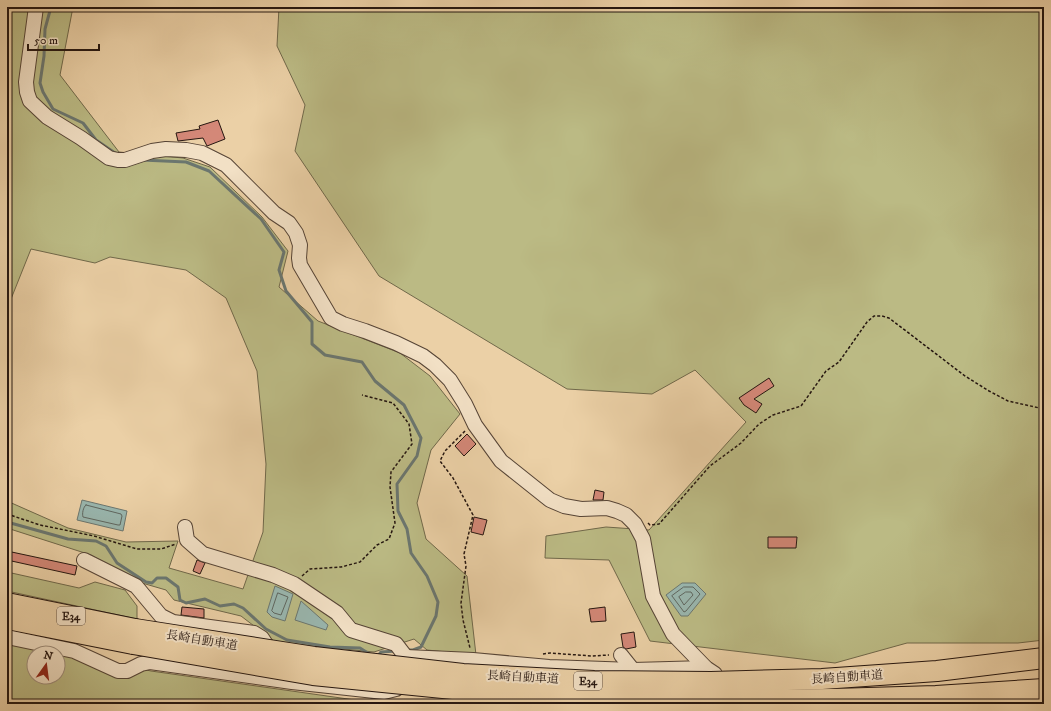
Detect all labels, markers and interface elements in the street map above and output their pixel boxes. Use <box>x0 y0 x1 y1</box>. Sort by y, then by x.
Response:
scale bar <box>28 26 99 52</box>
text: 50 m <box>34 33 58 48</box>
road number: E34 <box>57 607 85 625</box>
street label: 長崎自動車道 <box>165 627 239 654</box>
north arrow <box>26 645 66 685</box>
text: N <box>42 648 54 664</box>
street label: 長崎自動車道 <box>487 668 559 687</box>
street label: 長崎自動車道 <box>811 668 883 687</box>
road number: E34 <box>574 672 602 690</box>

